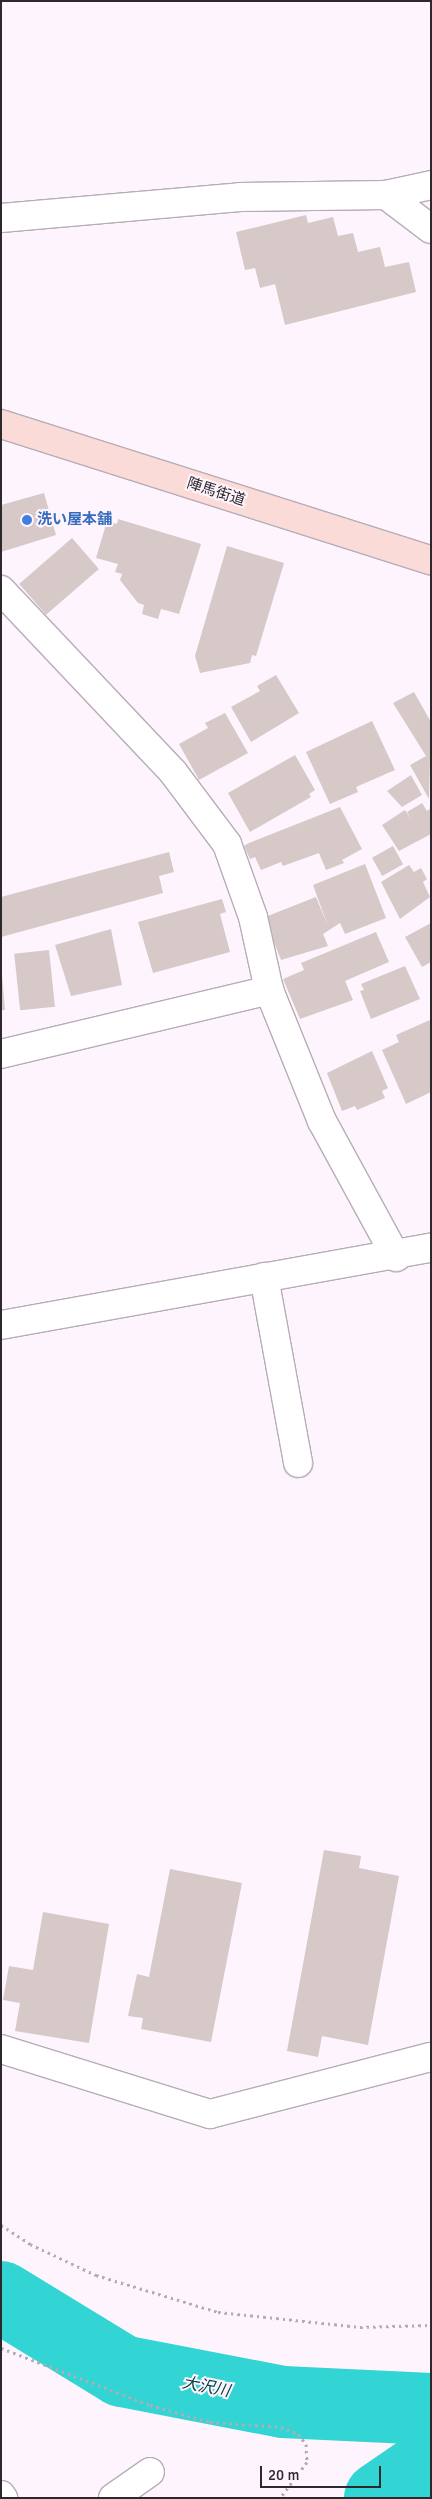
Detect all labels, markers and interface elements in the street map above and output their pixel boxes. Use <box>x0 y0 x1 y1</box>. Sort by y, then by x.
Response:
street label: 陣馬街道 <box>185 474 247 510</box>
place label: 洗い屋本舗 <box>37 511 112 529</box>
marker: 洗い屋本舗 <box>21 514 33 526</box>
water label: 大沢川 <box>181 2373 231 2401</box>
scale bar <box>262 2456 383 2488</box>
text: 20 m <box>268 2466 299 2484</box>

